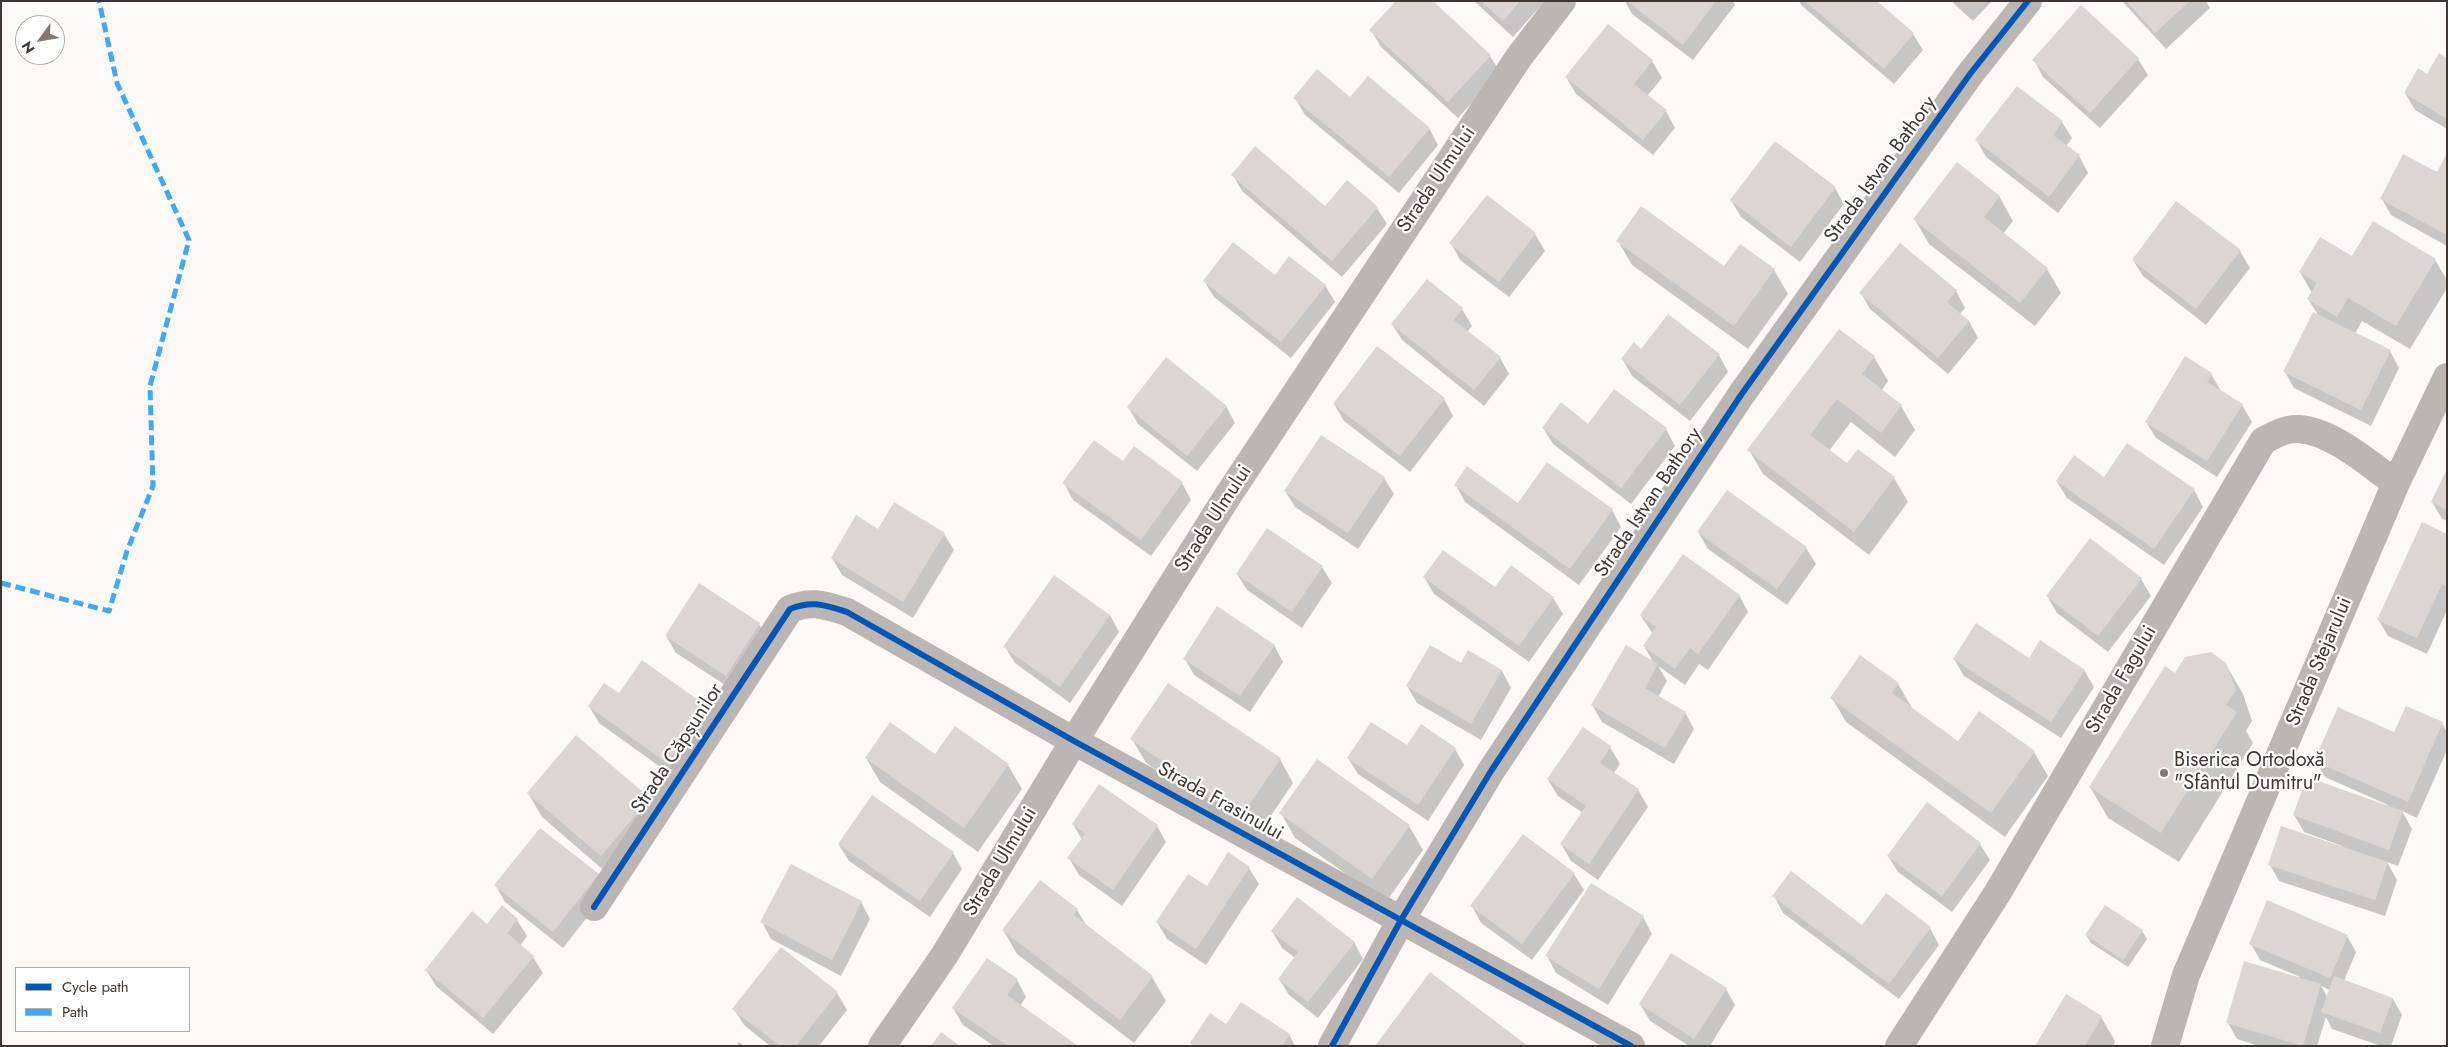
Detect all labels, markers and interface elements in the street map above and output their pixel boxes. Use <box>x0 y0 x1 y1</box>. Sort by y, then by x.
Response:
north arrow <box>15 15 65 65</box>
text: N <box>17 37 40 57</box>
street label: Strada Istvan Bathory <box>1820 92 1942 248</box>
street label: Strada Ulmului <box>1393 122 1481 238</box>
street label: Strada Istvan Bathory <box>1590 424 1708 582</box>
street label: Strada Ulmului <box>1171 461 1257 577</box>
street label: Strada Stejarului <box>2282 594 2358 730</box>
street label: Strada Fagului <box>2081 622 2163 738</box>
street label: Strada Căpșunilor <box>627 679 729 819</box>
place label: Biserica Ortodoxă "Sfântul Dumitru" <box>2174 749 2324 796</box>
street label: Strada Frasinului <box>1153 758 1287 846</box>
marker: Biserica Ortodoxă "Sfântul Dumitru" <box>2158 767 2170 779</box>
street label: Strada Ulmului <box>959 803 1043 921</box>
legend <box>15 967 190 1032</box>
text: Cycle path <box>62 976 129 998</box>
text: Path <box>62 1001 88 1023</box>

